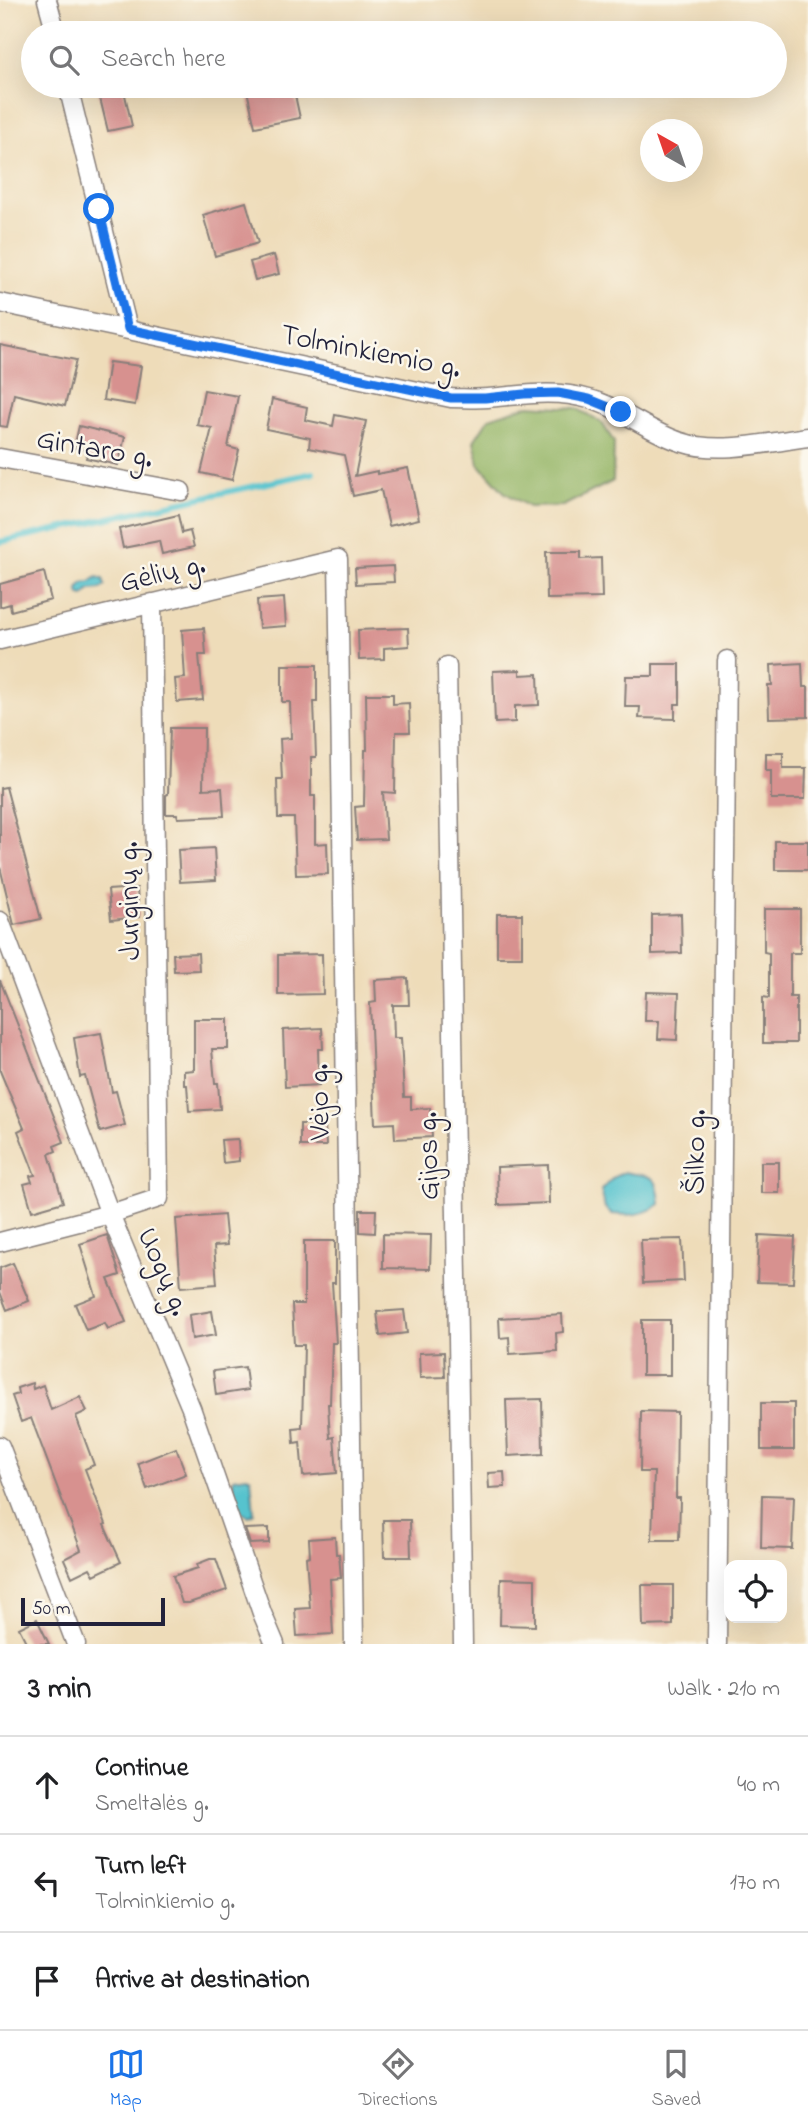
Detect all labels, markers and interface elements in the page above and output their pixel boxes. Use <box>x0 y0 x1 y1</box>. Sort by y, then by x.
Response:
search box <box>21 21 787 98</box>
icon: search <box>45 41 83 79</box>
text: Search here <box>101 41 226 79</box>
north arrow <box>640 119 703 182</box>
route start <box>83 193 114 224</box>
street label: Tolminkiemio g. <box>277 314 464 392</box>
route end <box>605 396 636 427</box>
street label: Gintaro g. <box>33 418 156 482</box>
street label: Gėlių g. <box>115 544 210 606</box>
street label: Jurginų g. <box>108 841 154 961</box>
street label: Vėjo g. <box>298 1063 344 1141</box>
street label: Šilko g. <box>674 1109 720 1195</box>
street label: Gijos g. <box>407 1111 453 1200</box>
street label: Uogų g. <box>124 1221 201 1323</box>
map controls <box>724 1560 787 1623</box>
button: locate <box>724 1560 787 1623</box>
scale bar <box>21 1595 164 1627</box>
text: 50 m <box>32 1596 71 1623</box>
text: 3 min <box>28 1668 91 1712</box>
text: Walk · 210 m <box>667 1673 780 1706</box>
text: Continue <box>95 1750 188 1788</box>
icon: ahead <box>28 1766 66 1804</box>
text: 40 m <box>737 1769 780 1802</box>
text: Smeltalės g. <box>95 1788 209 1821</box>
text: Turn left <box>95 1848 186 1886</box>
icon: left <box>28 1864 66 1902</box>
text: 170 m <box>730 1867 780 1900</box>
text: Tolminkiemio g. <box>95 1886 235 1919</box>
icon: arrive <box>28 1962 66 2000</box>
text: Arrive at destination <box>95 1962 310 2000</box>
tab: Map <box>107 2045 145 2114</box>
tab: Directions <box>359 2045 438 2114</box>
tab: Saved <box>652 2045 701 2114</box>

